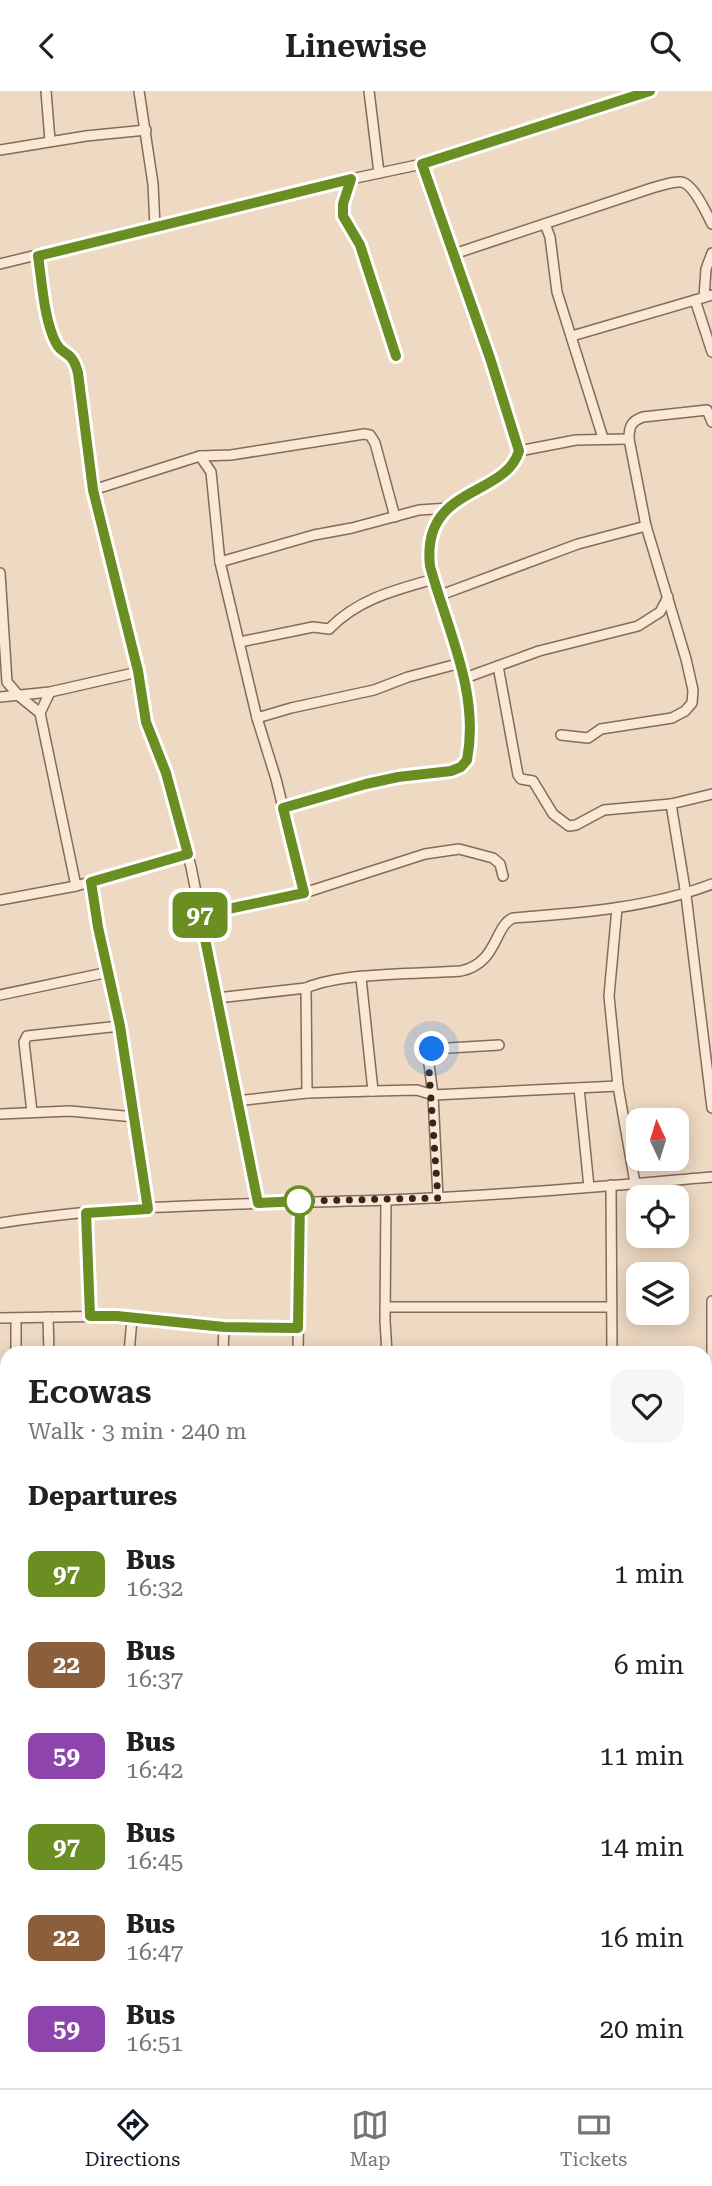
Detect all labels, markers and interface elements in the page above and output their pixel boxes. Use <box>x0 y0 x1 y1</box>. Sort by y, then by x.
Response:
icon: back <box>28 27 66 65</box>
text: Linewise <box>285 27 427 65</box>
icon: search <box>646 27 684 65</box>
line badge: 97 <box>168 892 232 938</box>
text: 97 <box>187 901 213 929</box>
your location <box>414 1031 449 1066</box>
north arrow <box>626 1108 690 1171</box>
map controls <box>626 1108 689 1325</box>
button: locate <box>626 1185 689 1248</box>
unlabelled marker <box>284 1186 314 1216</box>
button: layers <box>626 1262 689 1325</box>
button: heart <box>610 1369 684 1443</box>
text: Ecowas <box>28 1372 152 1411</box>
text: Walk · 3 min · 240 m <box>28 1418 247 1445</box>
text: Departures <box>28 1481 177 1511</box>
text: Bus <box>126 1545 175 1575</box>
text: 1 min <box>614 1559 684 1589</box>
text: 97 <box>53 1560 80 1588</box>
text: 16:32 <box>126 1575 183 1602</box>
text: Bus <box>126 1636 175 1666</box>
text: 6 min <box>614 1650 684 1680</box>
text: 22 <box>53 1651 80 1679</box>
text: 16:37 <box>126 1666 183 1693</box>
text: Bus <box>126 1727 175 1757</box>
text: 11 min <box>600 1741 684 1771</box>
text: 59 <box>53 1742 80 1770</box>
text: 16:42 <box>126 1757 183 1784</box>
text: Bus <box>126 1818 175 1848</box>
text: 14 min <box>600 1832 684 1862</box>
text: 97 <box>53 1833 80 1861</box>
text: 16:45 <box>126 1848 183 1875</box>
text: Bus <box>126 1909 175 1939</box>
text: 16 min <box>600 1923 684 1953</box>
text: 22 <box>53 1924 80 1952</box>
text: 16:47 <box>126 1939 183 1966</box>
text: Bus <box>126 2000 175 2030</box>
text: 20 min <box>600 2014 684 2044</box>
text: 59 <box>53 2015 80 2043</box>
text: 16:51 <box>126 2030 183 2057</box>
tab: Directions <box>85 2106 180 2171</box>
tab: Map <box>350 2106 390 2171</box>
tab: Tickets <box>560 2106 627 2171</box>

